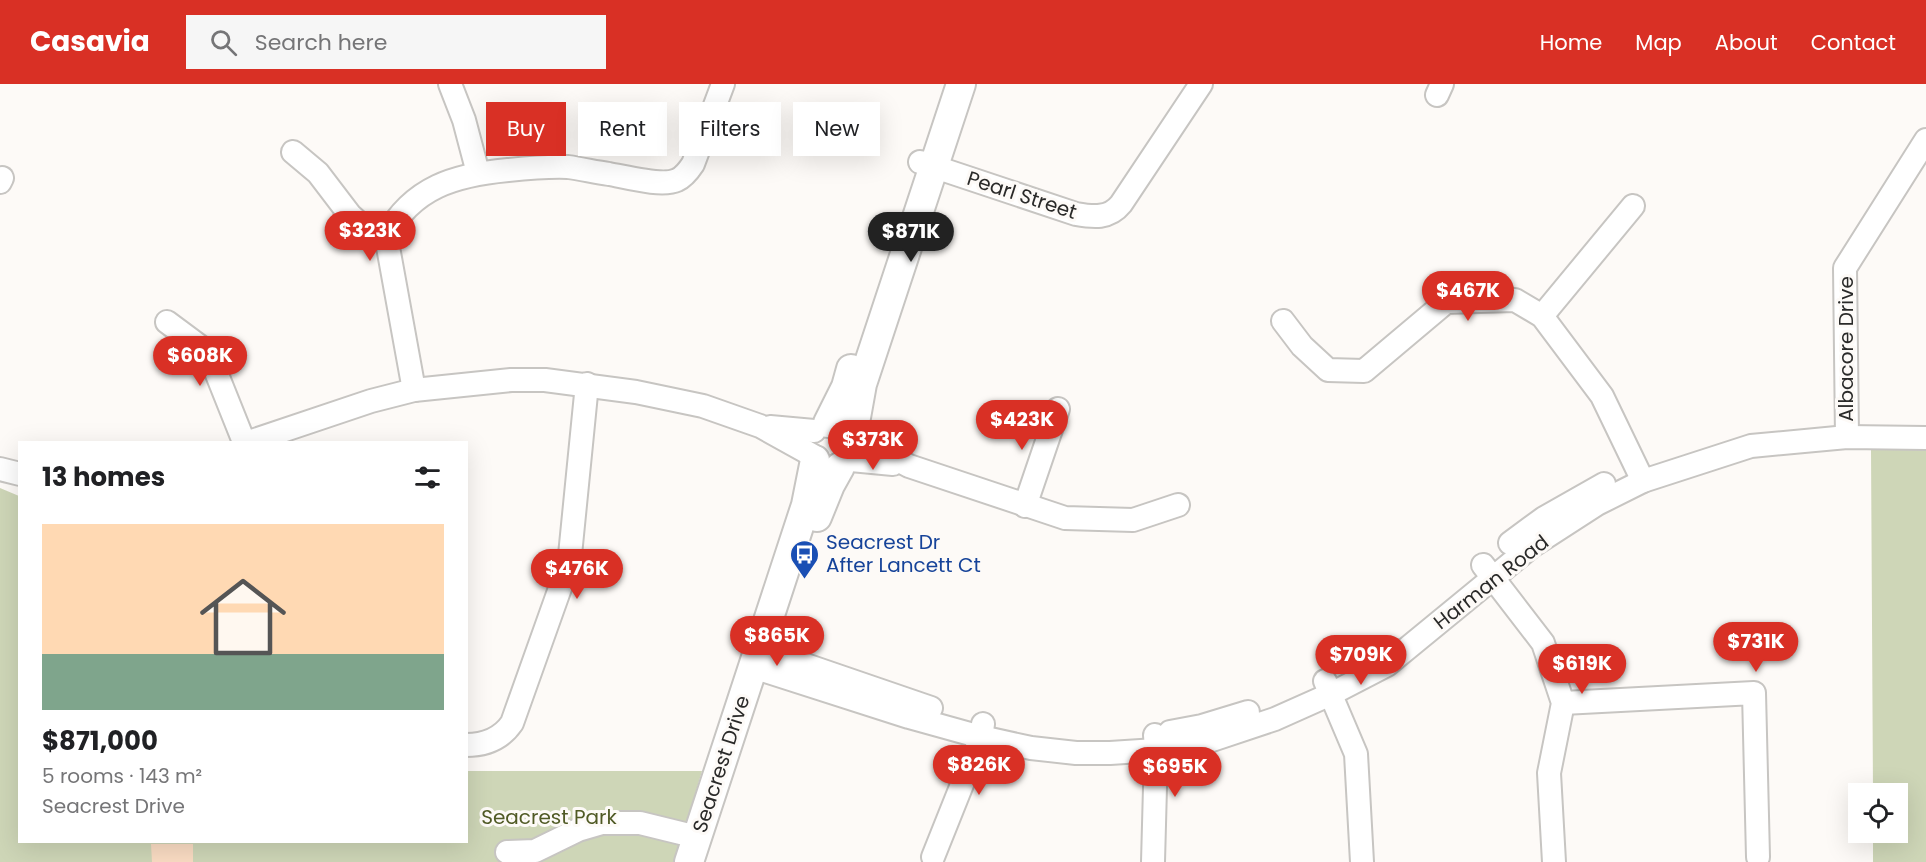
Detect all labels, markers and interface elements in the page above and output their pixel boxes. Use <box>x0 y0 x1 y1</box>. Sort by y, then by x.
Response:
search box <box>186 15 606 69</box>
text: Casavia <box>30 22 150 61</box>
icon: search <box>207 26 240 59</box>
text: Search here <box>255 27 387 58</box>
text: Home <box>1540 28 1602 57</box>
text: Map <box>1635 28 1682 57</box>
text: About <box>1715 28 1778 57</box>
text: Contact <box>1811 28 1896 57</box>
chip: Buy <box>486 102 566 156</box>
chip: Rent <box>578 102 667 156</box>
chip: Filters <box>679 102 781 156</box>
chip: New <box>793 102 880 156</box>
street label: Pearl Street <box>964 164 1080 226</box>
pin: $323K <box>328 211 412 262</box>
pin: $871K <box>869 212 953 263</box>
text: $323K <box>339 216 401 244</box>
text: $871K <box>882 217 940 245</box>
pin: $467K <box>1426 271 1510 322</box>
text: $467K <box>1436 276 1500 304</box>
street label: Albacore Drive <box>1832 276 1860 422</box>
pin: $608K <box>158 336 242 387</box>
text: $608K <box>167 341 233 369</box>
pin: $423K <box>980 400 1064 451</box>
text: $423K <box>990 405 1054 433</box>
pin: $373K <box>831 420 915 471</box>
text: $373K <box>842 425 904 453</box>
text: 13 homes <box>42 459 165 495</box>
icon: filters <box>411 461 444 494</box>
place label: Seacrest Dr After Lancett Ct <box>826 528 981 579</box>
street label: Harman Road <box>1428 528 1554 636</box>
bus stop icon: Seacrest Dr After Lancett Ct <box>789 538 821 580</box>
pin: $476K <box>535 549 619 600</box>
text: $476K <box>545 554 609 582</box>
icon: home <box>189 563 297 671</box>
pin: $865K <box>735 616 819 667</box>
text: $865K <box>744 621 810 649</box>
pin: $731K <box>1714 622 1798 673</box>
text: $731K <box>1727 627 1785 655</box>
pin: $709K <box>1319 635 1403 686</box>
text: $709K <box>1329 640 1393 668</box>
pin: $619K <box>1540 644 1624 695</box>
text: $619K <box>1552 649 1612 677</box>
street label: Seacrest Drive <box>686 692 756 836</box>
text: $871,000 <box>42 723 158 759</box>
pin: $826K <box>937 745 1021 796</box>
pin: $695K <box>1133 747 1217 798</box>
text: $826K <box>947 750 1011 778</box>
text: $695K <box>1142 752 1208 780</box>
text: 5 rooms · 143 m² <box>42 762 202 790</box>
map controls <box>1848 783 1908 843</box>
button: locate <box>1848 783 1908 843</box>
text: Seacrest Drive <box>42 792 185 820</box>
park label: Seacrest Park <box>481 803 617 831</box>

